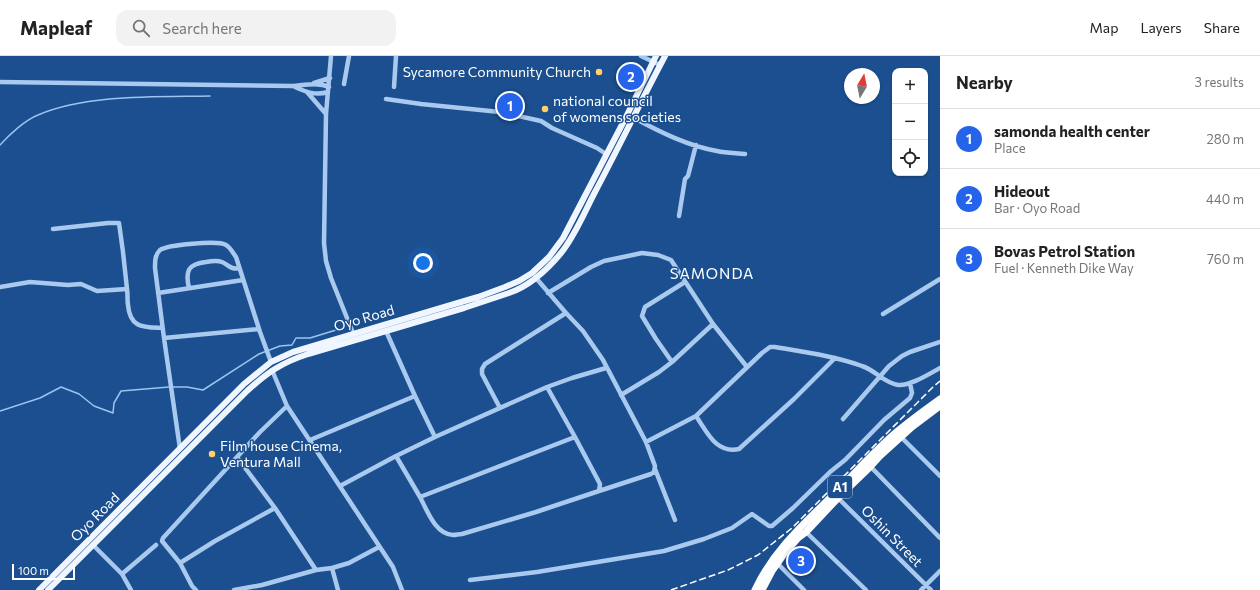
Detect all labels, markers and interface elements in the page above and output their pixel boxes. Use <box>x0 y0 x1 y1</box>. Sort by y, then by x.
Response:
search box <box>116 10 396 46</box>
text: Mapleaf <box>20 16 92 39</box>
icon: search <box>130 17 152 39</box>
text: Search here <box>162 19 242 37</box>
text: Map <box>1090 19 1118 36</box>
text: Layers <box>1140 19 1182 36</box>
text: Share <box>1204 19 1240 36</box>
pin: 2 <box>618 62 644 92</box>
place label: Sycamore Community Church <box>403 63 591 80</box>
marker: Sycamore Community Church <box>594 67 604 77</box>
north arrow <box>844 68 880 104</box>
map controls <box>892 68 928 176</box>
button: + <box>892 68 928 104</box>
text: Nearby <box>956 72 1013 93</box>
text: 3 results <box>1195 74 1244 90</box>
pin: 1 <box>497 91 523 121</box>
place label: national council of womens societies <box>553 92 681 125</box>
marker: national council of womens societies <box>540 104 550 114</box>
button: − <box>892 104 928 140</box>
text: samonda health center <box>994 122 1150 140</box>
text: 1 <box>966 131 972 147</box>
text: 280 m <box>1207 131 1244 147</box>
button: locate <box>892 140 928 176</box>
text: Place <box>994 140 1026 156</box>
text: Hideout <box>994 182 1050 200</box>
text: 2 <box>965 191 973 207</box>
text: 440 m <box>1206 191 1244 207</box>
text: Bar · Oyo Road <box>994 200 1080 216</box>
text: Bovas Petrol Station <box>994 242 1135 260</box>
text: 3 <box>965 251 973 267</box>
text: 760 m <box>1207 251 1244 267</box>
your location <box>413 253 433 273</box>
text: Fuel · Kenneth Dike Way <box>994 260 1134 276</box>
district label: SAMONDA <box>670 264 754 282</box>
street label: Oyo Road <box>332 301 396 334</box>
place label: Film house Cinema, Ventura Mall <box>220 437 342 470</box>
marker: Film house Cinema, Ventura Mall <box>207 449 217 459</box>
road number: A1 <box>828 476 852 498</box>
street label: Oyo Road <box>67 489 123 545</box>
street label: Oshin Street <box>858 501 927 570</box>
pin: 3 <box>788 546 814 576</box>
scale bar <box>12 562 75 581</box>
text: 100 m <box>18 564 49 577</box>

